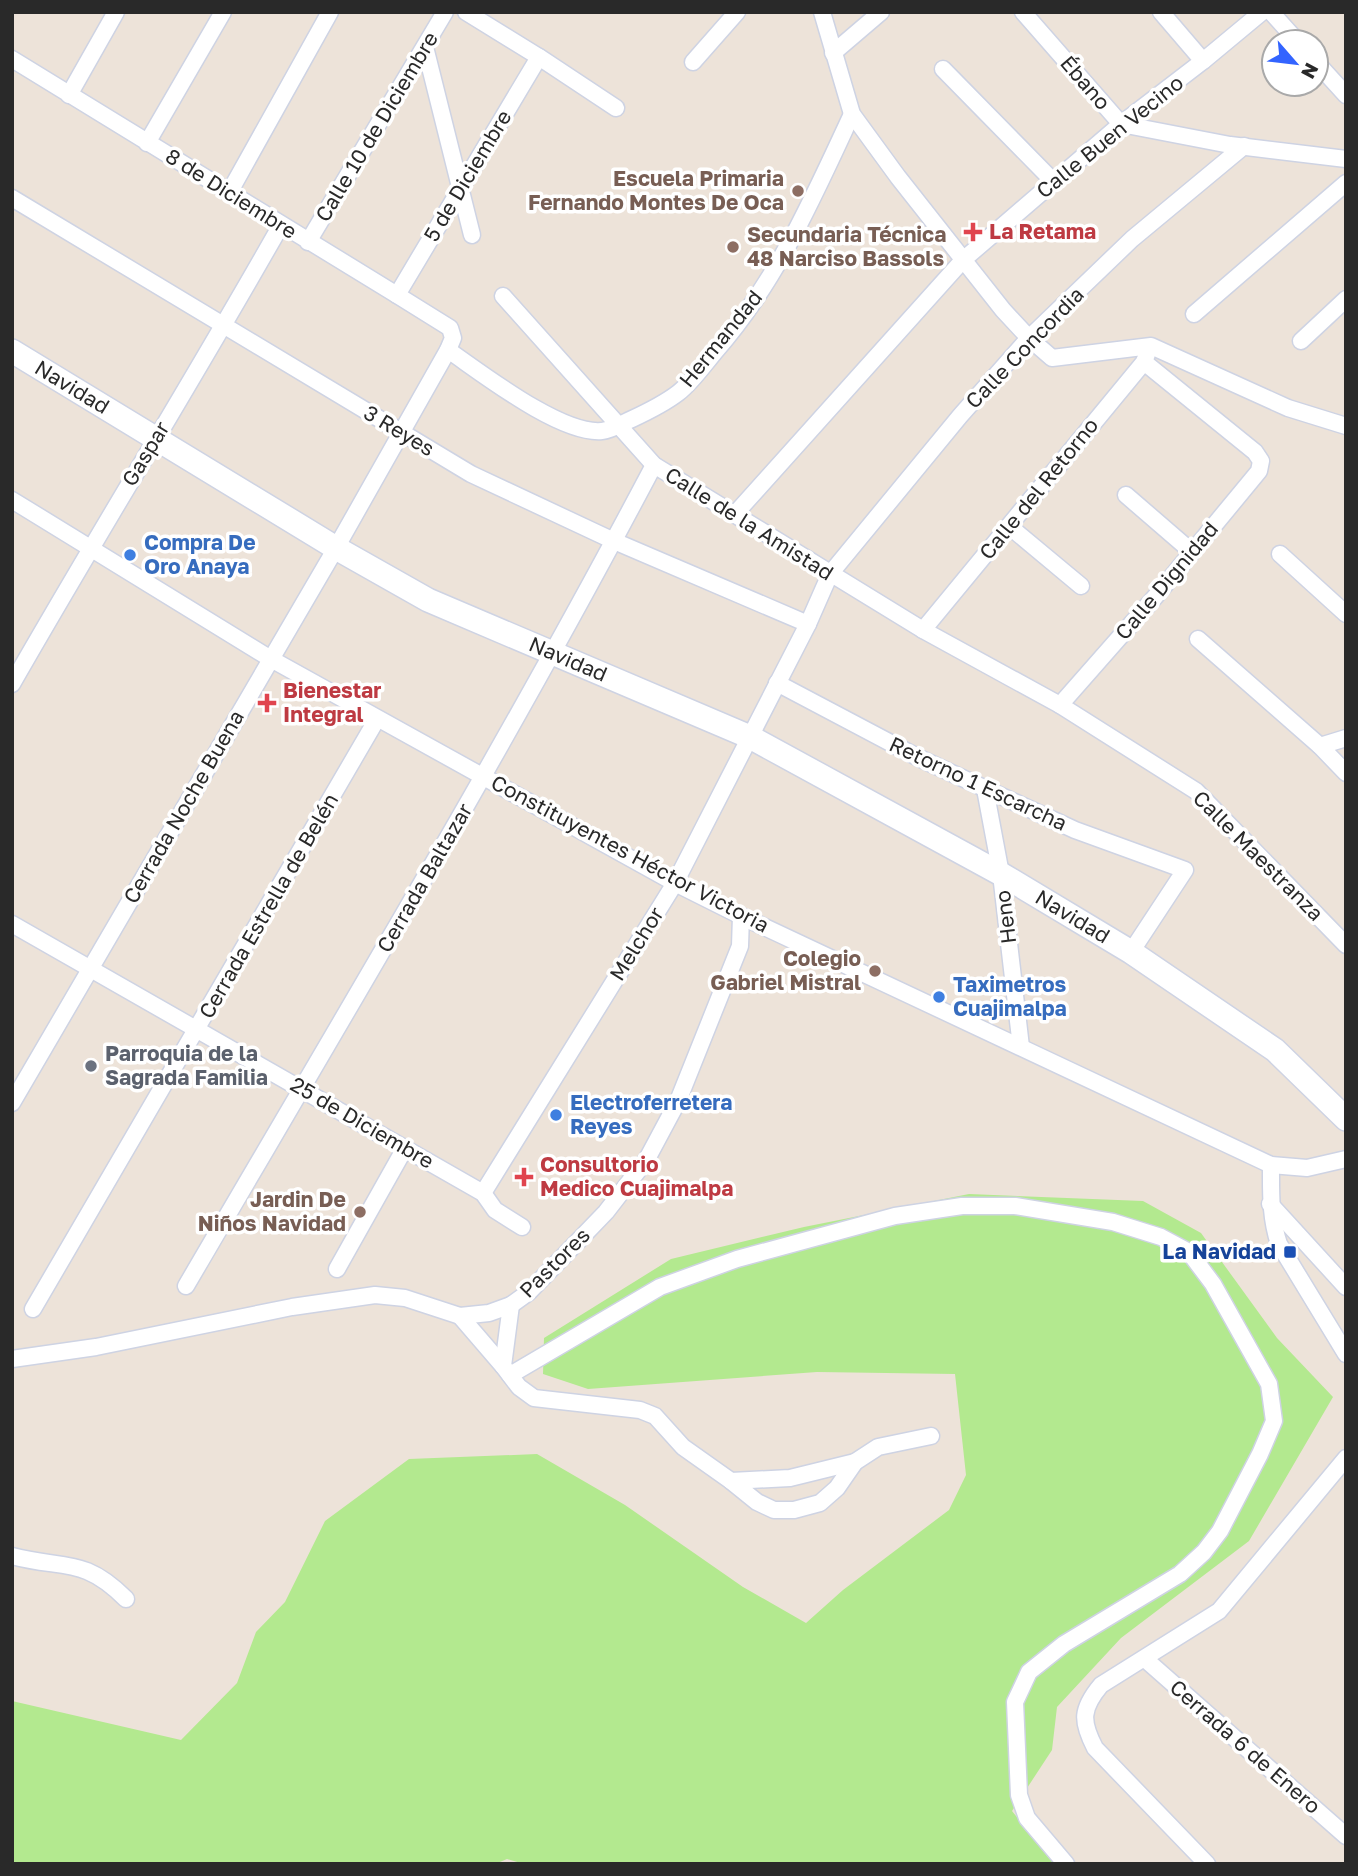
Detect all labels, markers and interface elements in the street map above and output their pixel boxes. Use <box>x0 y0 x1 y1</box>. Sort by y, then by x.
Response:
street label: Calle 10 de Diciembre <box>309 27 443 226</box>
north arrow <box>1260 28 1330 98</box>
street label: Ébano <box>1055 50 1116 115</box>
text: N <box>1297 59 1324 83</box>
street label: Calle Buen Vecino <box>1031 69 1188 203</box>
street label: 5 de Diciembre <box>418 105 517 246</box>
street label: 8 de Diciembre <box>161 142 302 244</box>
place label: Escuela Primaria Fernando Montes De Oca <box>528 165 784 215</box>
marker: Escuela Primaria Fernando Montes De Oca <box>790 183 806 199</box>
place label: La Retama <box>989 218 1096 244</box>
place label: Secundaria Técnica 48 Narciso Bassols <box>747 221 946 271</box>
marker: La Retama <box>963 222 983 242</box>
marker: Secundaria Técnica 48 Narciso Bassols <box>725 239 741 255</box>
street label: Calle Concordia <box>960 281 1089 414</box>
street label: Hermandad <box>673 285 767 392</box>
street label: Navidad <box>30 354 114 419</box>
street label: 3 Reyes <box>359 399 440 461</box>
street label: Calle del Retorno <box>973 412 1103 564</box>
street label: Gaspar <box>116 416 175 491</box>
street label: Calle de la Amistad <box>661 461 839 585</box>
street label: Calle Dignidad <box>1109 516 1223 645</box>
place label: Compra De Oro Anaya <box>144 529 256 579</box>
marker: Compra De Oro Anaya <box>122 547 138 563</box>
street label: Navidad <box>525 631 611 687</box>
place label: Bienestar Integral <box>283 677 381 727</box>
marker: Bienestar Integral <box>257 693 277 713</box>
street label: Cerrada Noche Buena <box>117 705 249 908</box>
street label: Retorno 1 Escarcha <box>885 731 1071 836</box>
street label: Constituyentes Héctor Victoria <box>487 769 774 938</box>
street label: Calle Maestranza <box>1188 785 1329 926</box>
street label: Cerrada Estrella de Belén <box>193 788 343 1023</box>
street label: Cerrada Baltazar <box>371 798 477 957</box>
street label: Navidad <box>1031 884 1115 948</box>
street label: Heno <box>989 889 1021 945</box>
street label: Melchor <box>603 902 669 985</box>
place label: Colegio Gabriel Mistral <box>710 945 861 995</box>
marker: Colegio Gabriel Mistral <box>867 963 883 979</box>
place label: Taximetros Cuajimalpa <box>953 971 1067 1021</box>
marker: Taximetros Cuajimalpa <box>931 989 947 1005</box>
place label: Parroquia de la Sagrada Familia <box>105 1040 268 1090</box>
marker: Parroquia de la Sagrada Familia <box>83 1058 99 1074</box>
street label: 25 de Diciembre <box>286 1071 439 1174</box>
place label: Electroferretera Reyes <box>570 1089 732 1139</box>
marker: Electroferretera Reyes <box>548 1107 564 1123</box>
place label: Consultorio Medico Cuajimalpa <box>540 1151 733 1201</box>
marker: Consultorio Medico Cuajimalpa <box>514 1167 534 1187</box>
place label: Jardin De Niños Navidad <box>198 1186 346 1236</box>
marker: Jardin De Niños Navidad <box>352 1204 368 1220</box>
street label: Pastores <box>514 1222 595 1303</box>
place label: La Navidad <box>1162 1238 1276 1264</box>
marker: La Navidad <box>1282 1244 1298 1260</box>
street label: Cerrada 6 de Enero <box>1165 1674 1326 1819</box>

